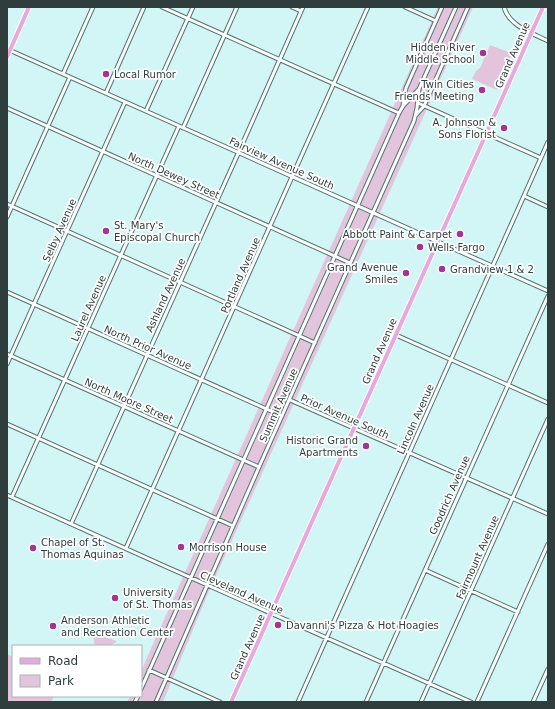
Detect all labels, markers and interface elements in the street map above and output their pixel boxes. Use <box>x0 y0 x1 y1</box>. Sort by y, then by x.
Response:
street label: Grand Avenue <box>493 21 532 90</box>
place label: Hidden River Middle School <box>406 42 476 65</box>
marker: Hidden River Middle School <box>478 48 488 58</box>
marker: Local Rumor <box>101 69 111 79</box>
place label: Local Rumor <box>114 69 177 80</box>
place label: Twin Cities Friends Meeting <box>395 79 474 102</box>
marker: Twin Cities Friends Meeting <box>477 85 487 95</box>
place label: A. Johnson & Sons Florist <box>433 117 496 140</box>
marker: A. Johnson & Sons Florist <box>499 123 509 133</box>
street label: Fairview Avenue South <box>228 135 336 192</box>
street label: North Dewey Street <box>126 150 221 201</box>
street label: Selby Avenue <box>41 197 78 263</box>
place label: St. Mary's Episcopal Church <box>114 220 200 243</box>
marker: St. Mary's Episcopal Church <box>101 226 111 236</box>
place label: Abbott Paint & Carpet <box>343 229 452 240</box>
marker: Abbott Paint & Carpet <box>455 229 465 239</box>
street label: Portland Avenue <box>219 236 262 315</box>
marker: Wells Fargo <box>415 242 425 252</box>
place label: Wells Fargo <box>428 242 485 253</box>
street label: Ashland Avenue <box>143 256 187 334</box>
place label: Grand Avenue Smiles <box>327 262 398 285</box>
marker: Grandview 1 & 2 <box>437 264 447 274</box>
place label: Grandview 1 & 2 <box>450 264 534 275</box>
marker: Grand Avenue Smiles <box>401 268 411 278</box>
street label: Laurel Avenue <box>69 273 108 343</box>
street label: Grand Avenue <box>360 317 399 386</box>
street label: North Prior Avenue <box>102 323 193 372</box>
street label: Summit Avenue <box>257 367 300 444</box>
street label: North Moore Street <box>83 376 175 425</box>
street label: Lincoln Avenue <box>395 382 436 456</box>
street label: Prior Avenue South <box>299 392 391 441</box>
place label: Historic Grand Apartments <box>286 435 358 458</box>
marker: Historic Grand Apartments <box>361 441 371 451</box>
street label: Goodrich Avenue <box>427 454 472 536</box>
street label: Fairmount Avenue <box>454 514 501 601</box>
place label: Chapel of St. Thomas Aquinas <box>40 537 124 560</box>
marker: Morrison House <box>176 542 186 552</box>
place label: Morrison House <box>189 542 267 553</box>
marker: Chapel of St. Thomas Aquinas <box>28 543 38 553</box>
street label: Cleveland Avenue <box>198 569 285 616</box>
place label: University of St. Thomas <box>123 587 192 610</box>
marker: University of St. Thomas <box>110 593 120 603</box>
street label: Grand Avenue <box>228 613 267 682</box>
place label: Anderson Athletic and Recreation Center <box>61 615 174 638</box>
marker: Davanni's Pizza & Hot Hoagies <box>273 620 283 630</box>
place label: Davanni's Pizza & Hot Hoagies <box>286 620 439 631</box>
marker: Anderson Athletic and Recreation Center <box>48 621 58 631</box>
legend <box>12 645 142 697</box>
text: Road <box>48 654 78 668</box>
text: Park <box>48 674 74 688</box>

